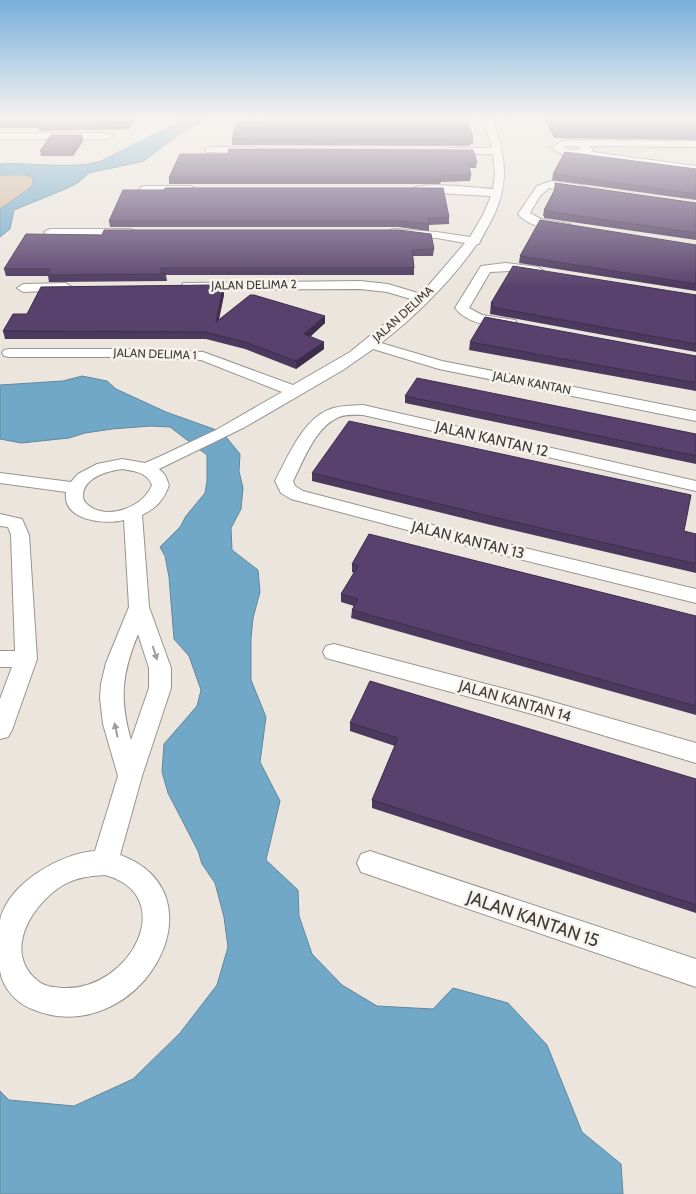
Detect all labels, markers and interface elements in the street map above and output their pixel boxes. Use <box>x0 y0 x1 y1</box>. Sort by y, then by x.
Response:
street label: JALAN DELIMA 2 <box>210 276 297 293</box>
street label: JALAN DELIMA <box>368 282 437 345</box>
street label: JALAN DELIMA 1 <box>112 345 197 362</box>
street label: JALAN KANTAN <box>491 367 572 397</box>
street label: JALAN KANTAN 12 <box>433 417 550 461</box>
street label: JALAN KANTAN 13 <box>409 517 526 563</box>
one-way arrow <box>151 646 159 661</box>
street label: JALAN KANTAN 14 <box>456 676 574 726</box>
one-way arrow <box>112 722 120 737</box>
street label: JALAN KANTAN 15 <box>463 886 602 952</box>

